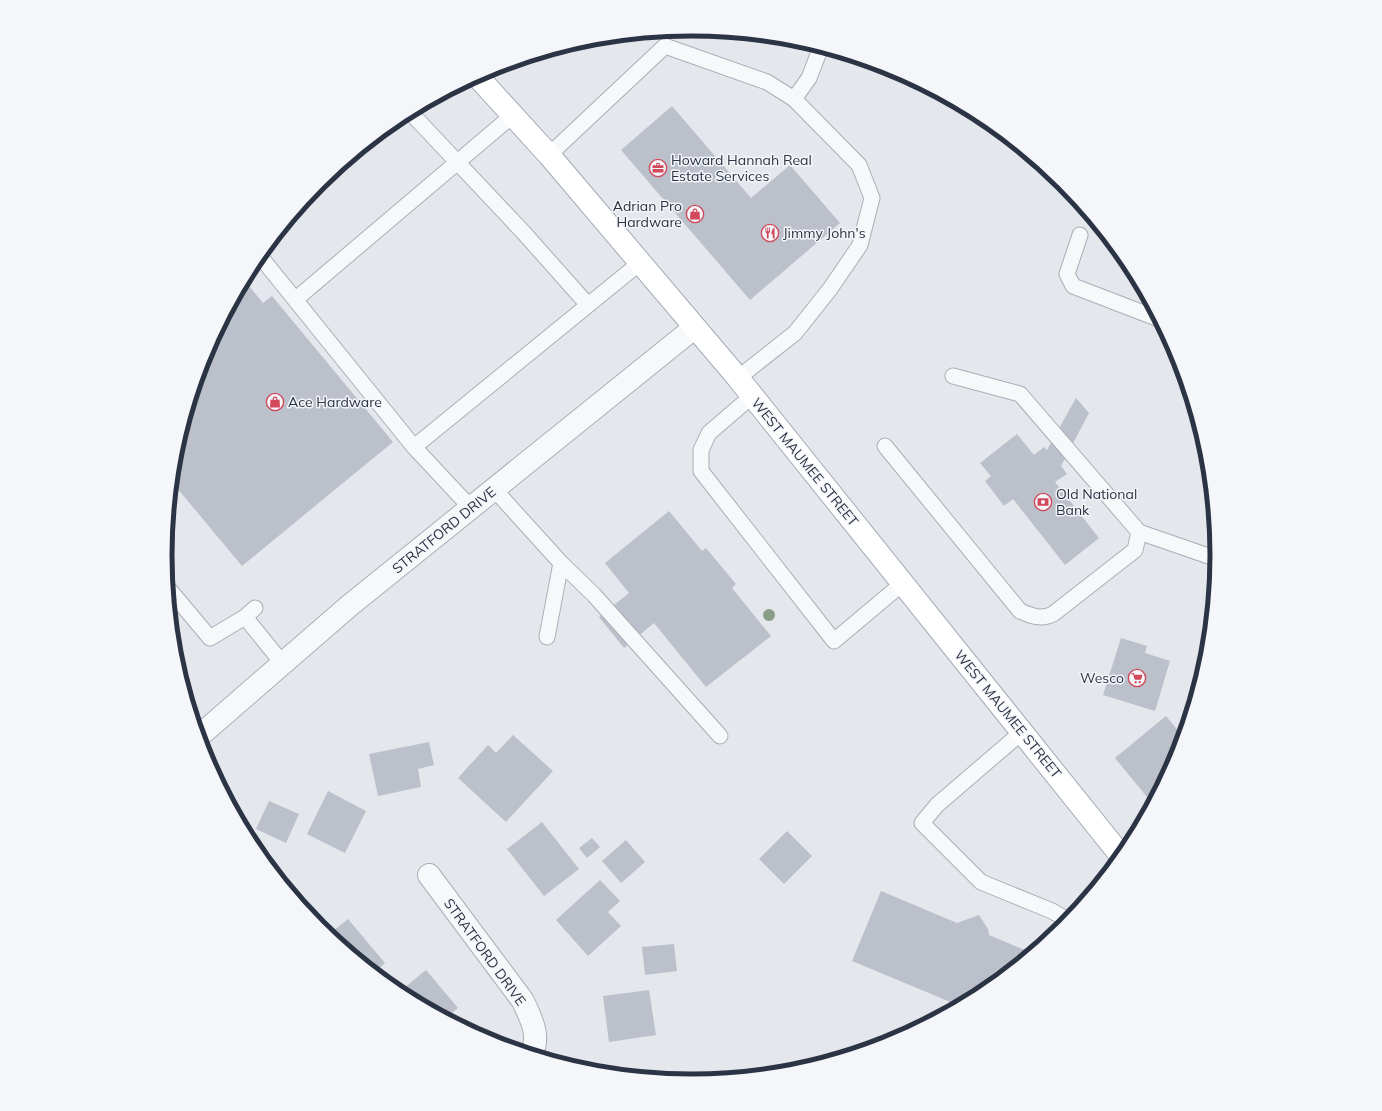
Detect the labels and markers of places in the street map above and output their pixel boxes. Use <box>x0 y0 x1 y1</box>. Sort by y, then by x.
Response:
place label: Howard Hannah Real Estate Services <box>671 151 812 185</box>
office icon: Howard Hannah Real Estate Services <box>648 158 668 178</box>
place label: Adrian Pro Hardware <box>613 197 682 231</box>
shop icon: Adrian Pro Hardware <box>685 204 705 224</box>
restaurant icon: Jimmy John's <box>760 223 780 243</box>
place label: Jimmy John's <box>783 224 866 242</box>
shop icon: Ace Hardware <box>265 392 285 412</box>
place label: Ace Hardware <box>288 393 382 411</box>
place label: Old National Bank <box>1056 485 1137 519</box>
bank icon: Old National Bank <box>1033 492 1053 512</box>
supermarket icon: Wesco <box>1127 668 1147 688</box>
place label: Wesco <box>1080 669 1124 687</box>

